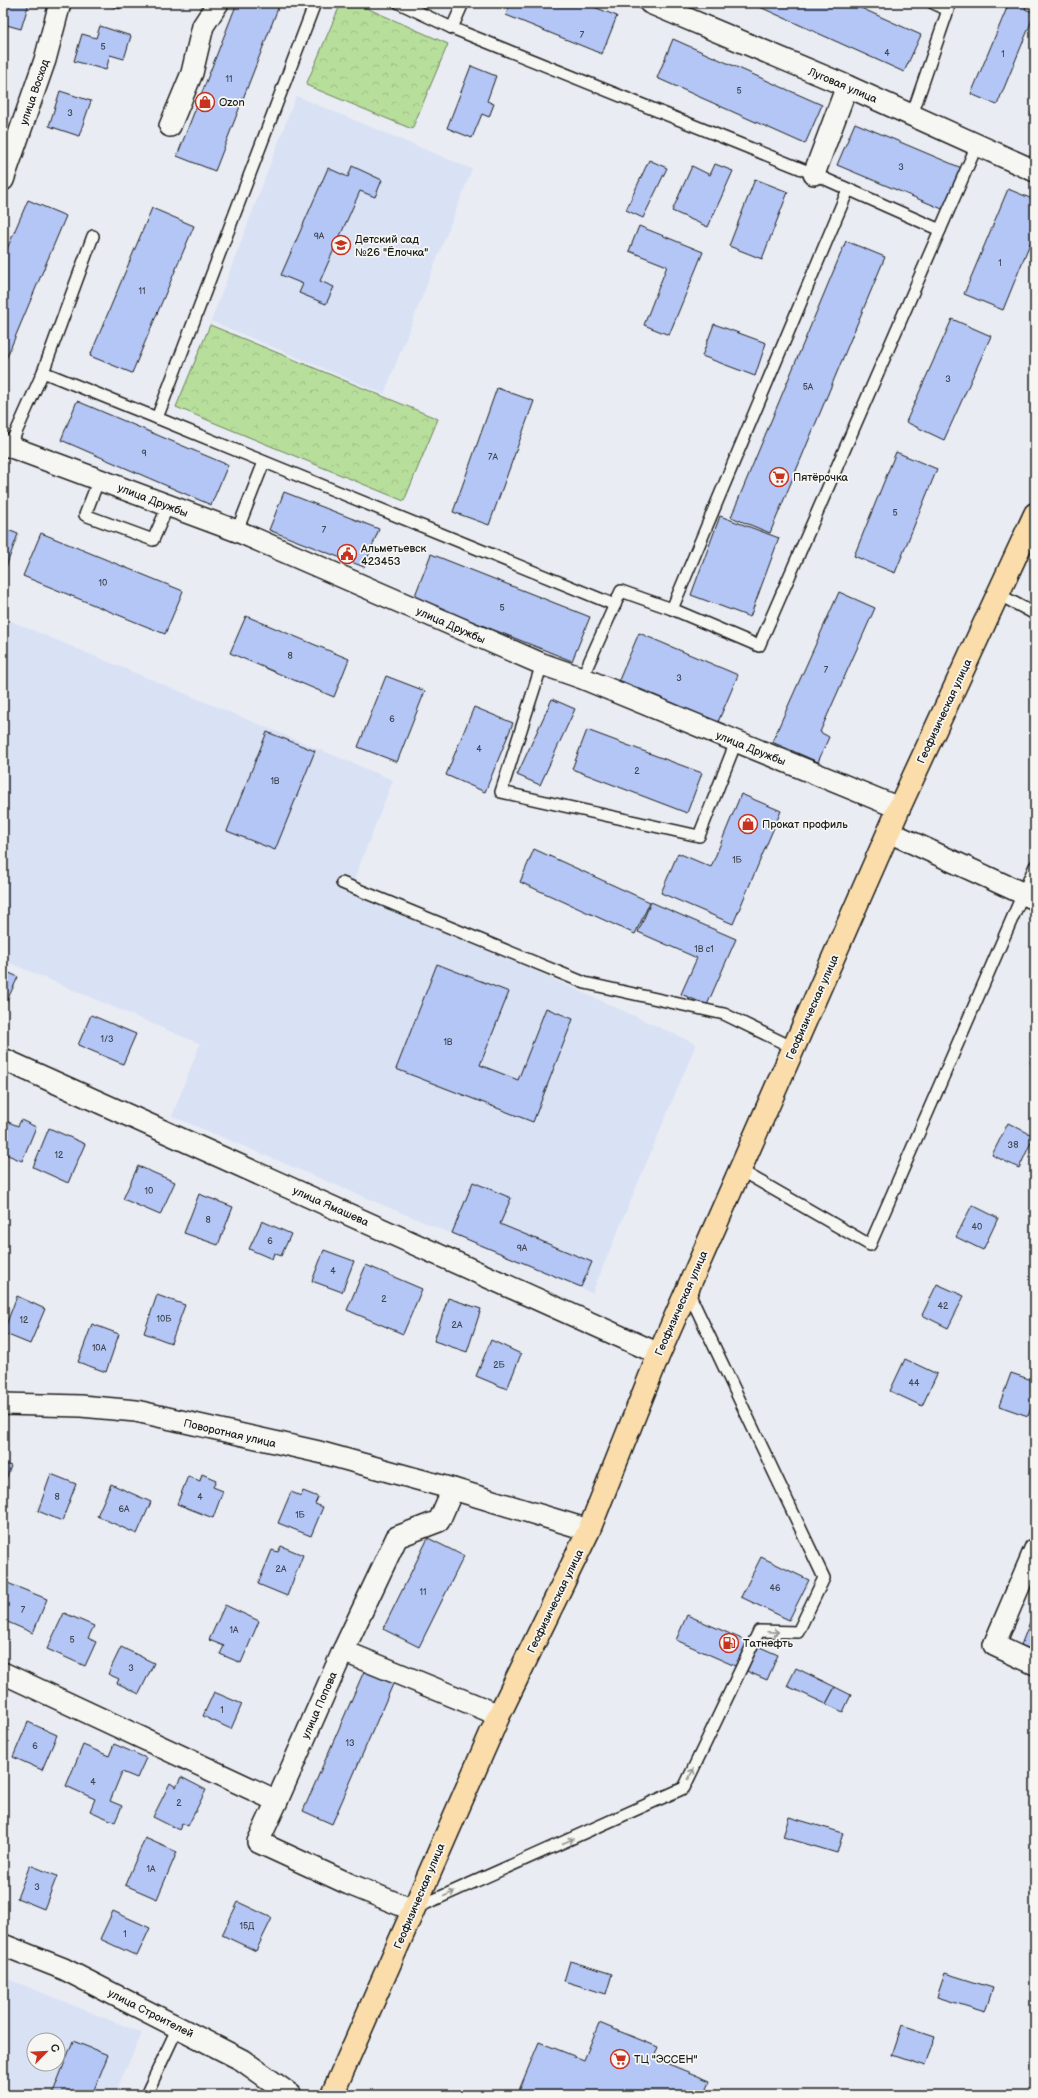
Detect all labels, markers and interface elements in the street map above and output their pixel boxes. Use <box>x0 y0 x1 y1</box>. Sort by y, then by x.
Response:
house number: 7 <box>580 30 585 41</box>
house number: 5 <box>100 42 106 53</box>
house number: 4 <box>884 48 890 59</box>
house number: 1 <box>1001 49 1005 60</box>
street label: улица Восход <box>17 57 52 127</box>
street label: Луговая улица <box>805 65 880 106</box>
house number: 11 <box>226 74 232 85</box>
house number: 5 <box>736 86 742 97</box>
shop icon: Ozon <box>194 91 216 113</box>
place label: Ozon <box>219 96 245 109</box>
house number: 3 <box>67 108 73 119</box>
house number: 3 <box>898 162 904 173</box>
house number: 9А <box>314 231 325 242</box>
place label: Детский сад №26 "Ёлочка" <box>355 233 428 259</box>
school or university icon: Детский сад №26 "Ёлочка" <box>330 234 352 256</box>
house number: 1 <box>998 258 1002 269</box>
house number: 11 <box>139 286 145 297</box>
house number: 3 <box>945 374 951 385</box>
house number: 5А <box>803 382 814 393</box>
house number: 9 <box>141 448 147 459</box>
house number: 7А <box>488 452 498 463</box>
supermarket icon: Пятёрочка <box>768 466 790 488</box>
place label: Пятёрочка <box>793 471 849 484</box>
street label: улица Дружбы <box>116 481 190 520</box>
house number: 5 <box>892 508 898 519</box>
house number: 7 <box>322 525 327 536</box>
place label: Альметьевск 423453 <box>360 542 427 568</box>
public building icon: Альметьевск 423453 <box>336 543 358 565</box>
house number: 10 <box>99 578 107 589</box>
house number: 5 <box>499 603 505 614</box>
street label: улица Дружбы <box>414 604 487 646</box>
house number: 8 <box>287 651 293 662</box>
street label: Геофизическая улица <box>915 657 975 765</box>
house number: 7 <box>824 665 829 676</box>
house number: 3 <box>676 673 682 684</box>
house number: 6 <box>389 714 395 725</box>
street label: улица Дружбы <box>714 729 788 768</box>
house number: 4 <box>476 744 482 755</box>
house number: 2 <box>634 766 640 777</box>
house number: 1В <box>270 776 280 787</box>
shop icon: Прокат профиль <box>737 813 759 835</box>
place label: Прокат профиль <box>762 818 848 831</box>
house number: 1Б <box>732 855 743 866</box>
house number: 1В с1 <box>694 944 714 955</box>
street label: Геофизическая улица <box>783 952 842 1062</box>
house number: 1/3 <box>100 1034 114 1045</box>
house number: 1В <box>443 1037 453 1048</box>
house number: 38 <box>1008 1140 1018 1151</box>
house number: 12 <box>55 1150 64 1161</box>
street label: улица Ямашева <box>291 1184 371 1229</box>
house number: 10 <box>145 1186 153 1197</box>
house number: 8 <box>205 1215 211 1226</box>
house number: 40 <box>972 1222 982 1233</box>
house number: 6 <box>267 1236 273 1247</box>
house number: 9А <box>517 1243 528 1254</box>
street label: Геофизическая улица <box>652 1248 711 1358</box>
house number: 4 <box>330 1266 336 1277</box>
house number: 2 <box>381 1294 387 1305</box>
house number: 42 <box>938 1301 949 1312</box>
house number: 10Б <box>156 1314 172 1325</box>
house number: 12 <box>20 1315 29 1326</box>
house number: 2А <box>452 1320 463 1331</box>
house number: 10А <box>92 1343 107 1354</box>
house number: 2Б <box>493 1360 506 1371</box>
house number: 44 <box>909 1378 920 1389</box>
street label: Поворотная улица <box>182 1417 278 1451</box>
house number: 8 <box>54 1492 60 1503</box>
house number: 4 <box>197 1492 203 1503</box>
house number: 6А <box>119 1504 130 1515</box>
house number: 1Б <box>295 1510 306 1521</box>
street label: Геофизическая улица <box>525 1547 586 1655</box>
house number: 2А <box>276 1564 287 1575</box>
house number: 46 <box>770 1583 781 1594</box>
house number: 11 <box>420 1587 426 1598</box>
house number: 7 <box>21 1605 26 1616</box>
house number: 1А <box>230 1625 239 1636</box>
one-way arrow <box>766 1628 779 1635</box>
fuel station icon: Татнефть <box>718 1632 740 1654</box>
house number: 5 <box>69 1635 75 1646</box>
place label: Татнефть <box>743 1637 793 1650</box>
house number: 3 <box>128 1663 134 1674</box>
street label: улица Попова <box>299 1669 340 1741</box>
house number: 1 <box>220 1705 224 1716</box>
house number: 13 <box>345 1738 355 1749</box>
house number: 6 <box>32 1741 38 1752</box>
one-way arrow <box>688 1768 695 1780</box>
house number: 4 <box>90 1777 96 1788</box>
house number: 2 <box>176 1798 182 1809</box>
one-way arrow <box>561 1836 573 1844</box>
street label: Геофизическая улица <box>391 1841 448 1951</box>
house number: 1А <box>147 1864 156 1875</box>
house number: 3 <box>34 1882 40 1893</box>
one-way arrow <box>443 1889 455 1897</box>
house number: 15Д <box>239 1921 255 1932</box>
house number: 1 <box>123 1929 127 1940</box>
street label: улица Строителей <box>106 1986 196 2041</box>
north arrow <box>26 2032 66 2072</box>
text: С <box>47 2042 62 2055</box>
supermarket icon: ТЦ "ЭССЕН" <box>609 2048 631 2070</box>
place label: ТЦ "ЭССЕН" <box>634 2053 698 2066</box>

